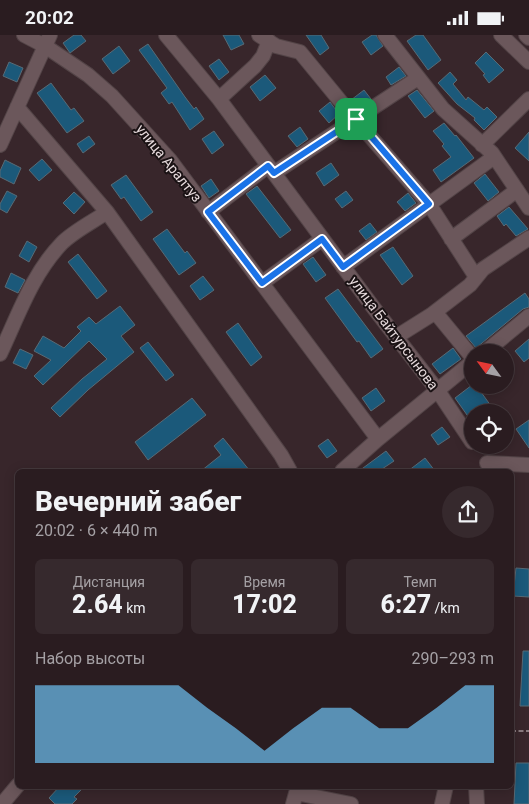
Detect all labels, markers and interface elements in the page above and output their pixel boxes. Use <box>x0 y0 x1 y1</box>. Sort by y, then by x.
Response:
text: 20:02 <box>25 6 74 29</box>
pin <box>335 98 377 140</box>
icon: arrive <box>342 105 370 133</box>
street label: улица Аралтуз <box>133 121 205 205</box>
street label: улица Байтурсынова <box>346 273 442 393</box>
north arrow <box>464 344 514 394</box>
map controls <box>464 344 514 454</box>
button: locate <box>464 404 514 454</box>
text: Вечерний забег <box>35 485 241 518</box>
button: share <box>442 486 494 538</box>
text: 20:02 · 6 × 440 m <box>35 521 157 540</box>
text: Дистанция <box>73 574 145 590</box>
text: Время <box>243 574 286 590</box>
text: Темп <box>403 574 437 590</box>
text: 2.64 <box>72 590 123 619</box>
text: 17:02 <box>232 590 297 619</box>
text: 6:27 <box>381 590 431 619</box>
text: km <box>123 600 146 616</box>
text: /km <box>431 600 460 616</box>
text: Набор высоты <box>35 649 145 668</box>
text: 290–293 m <box>412 649 494 668</box>

